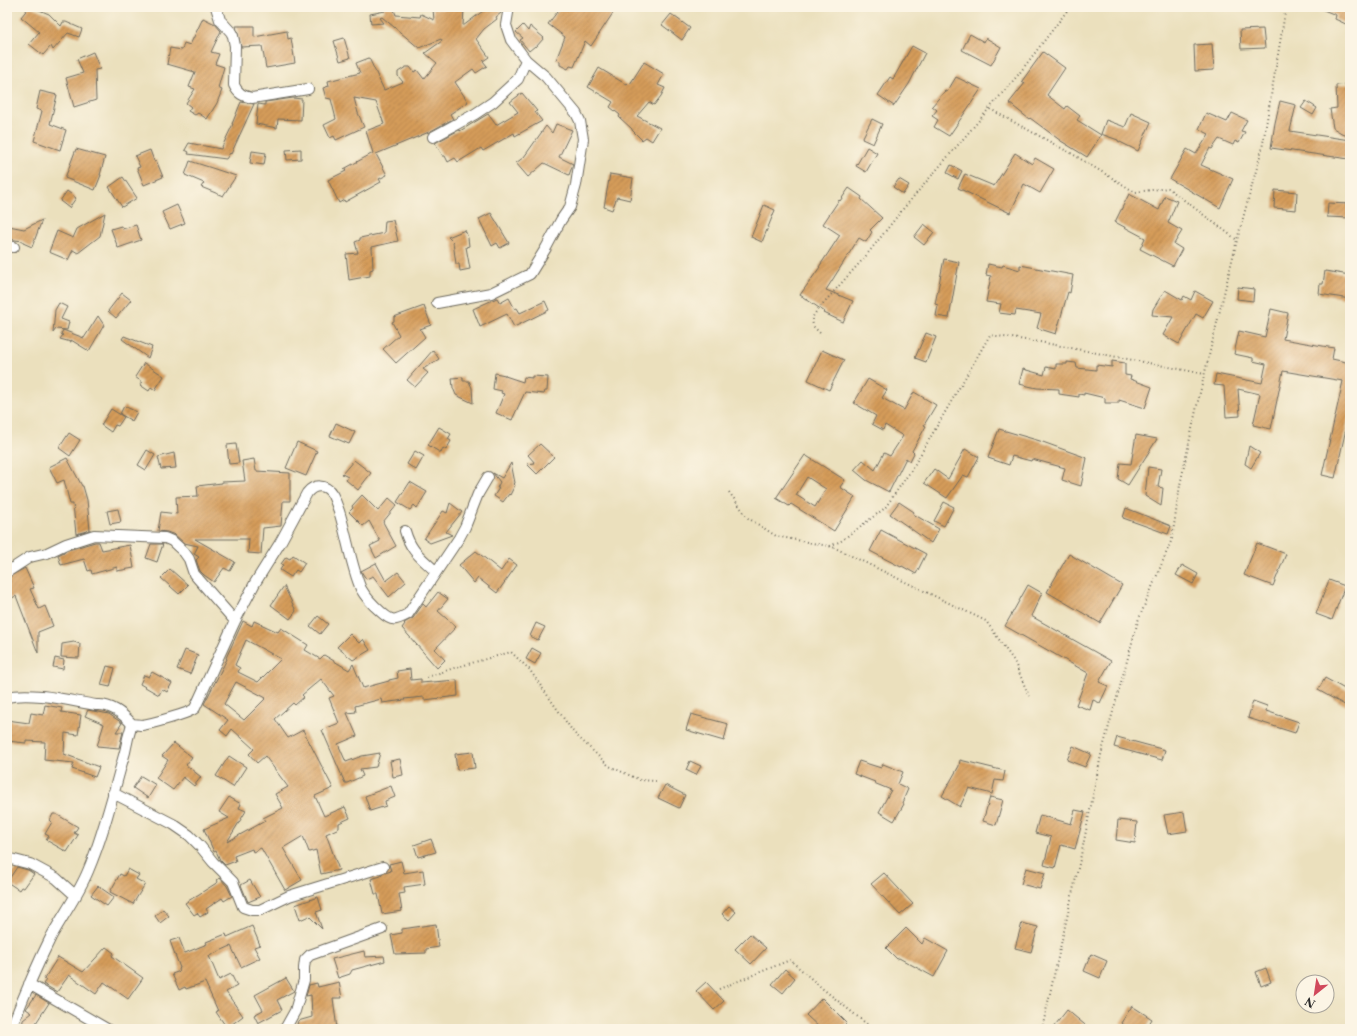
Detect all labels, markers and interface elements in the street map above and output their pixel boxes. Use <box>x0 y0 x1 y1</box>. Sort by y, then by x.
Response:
north arrow <box>1295 974 1335 1014</box>
text: N <box>1302 994 1318 1011</box>

